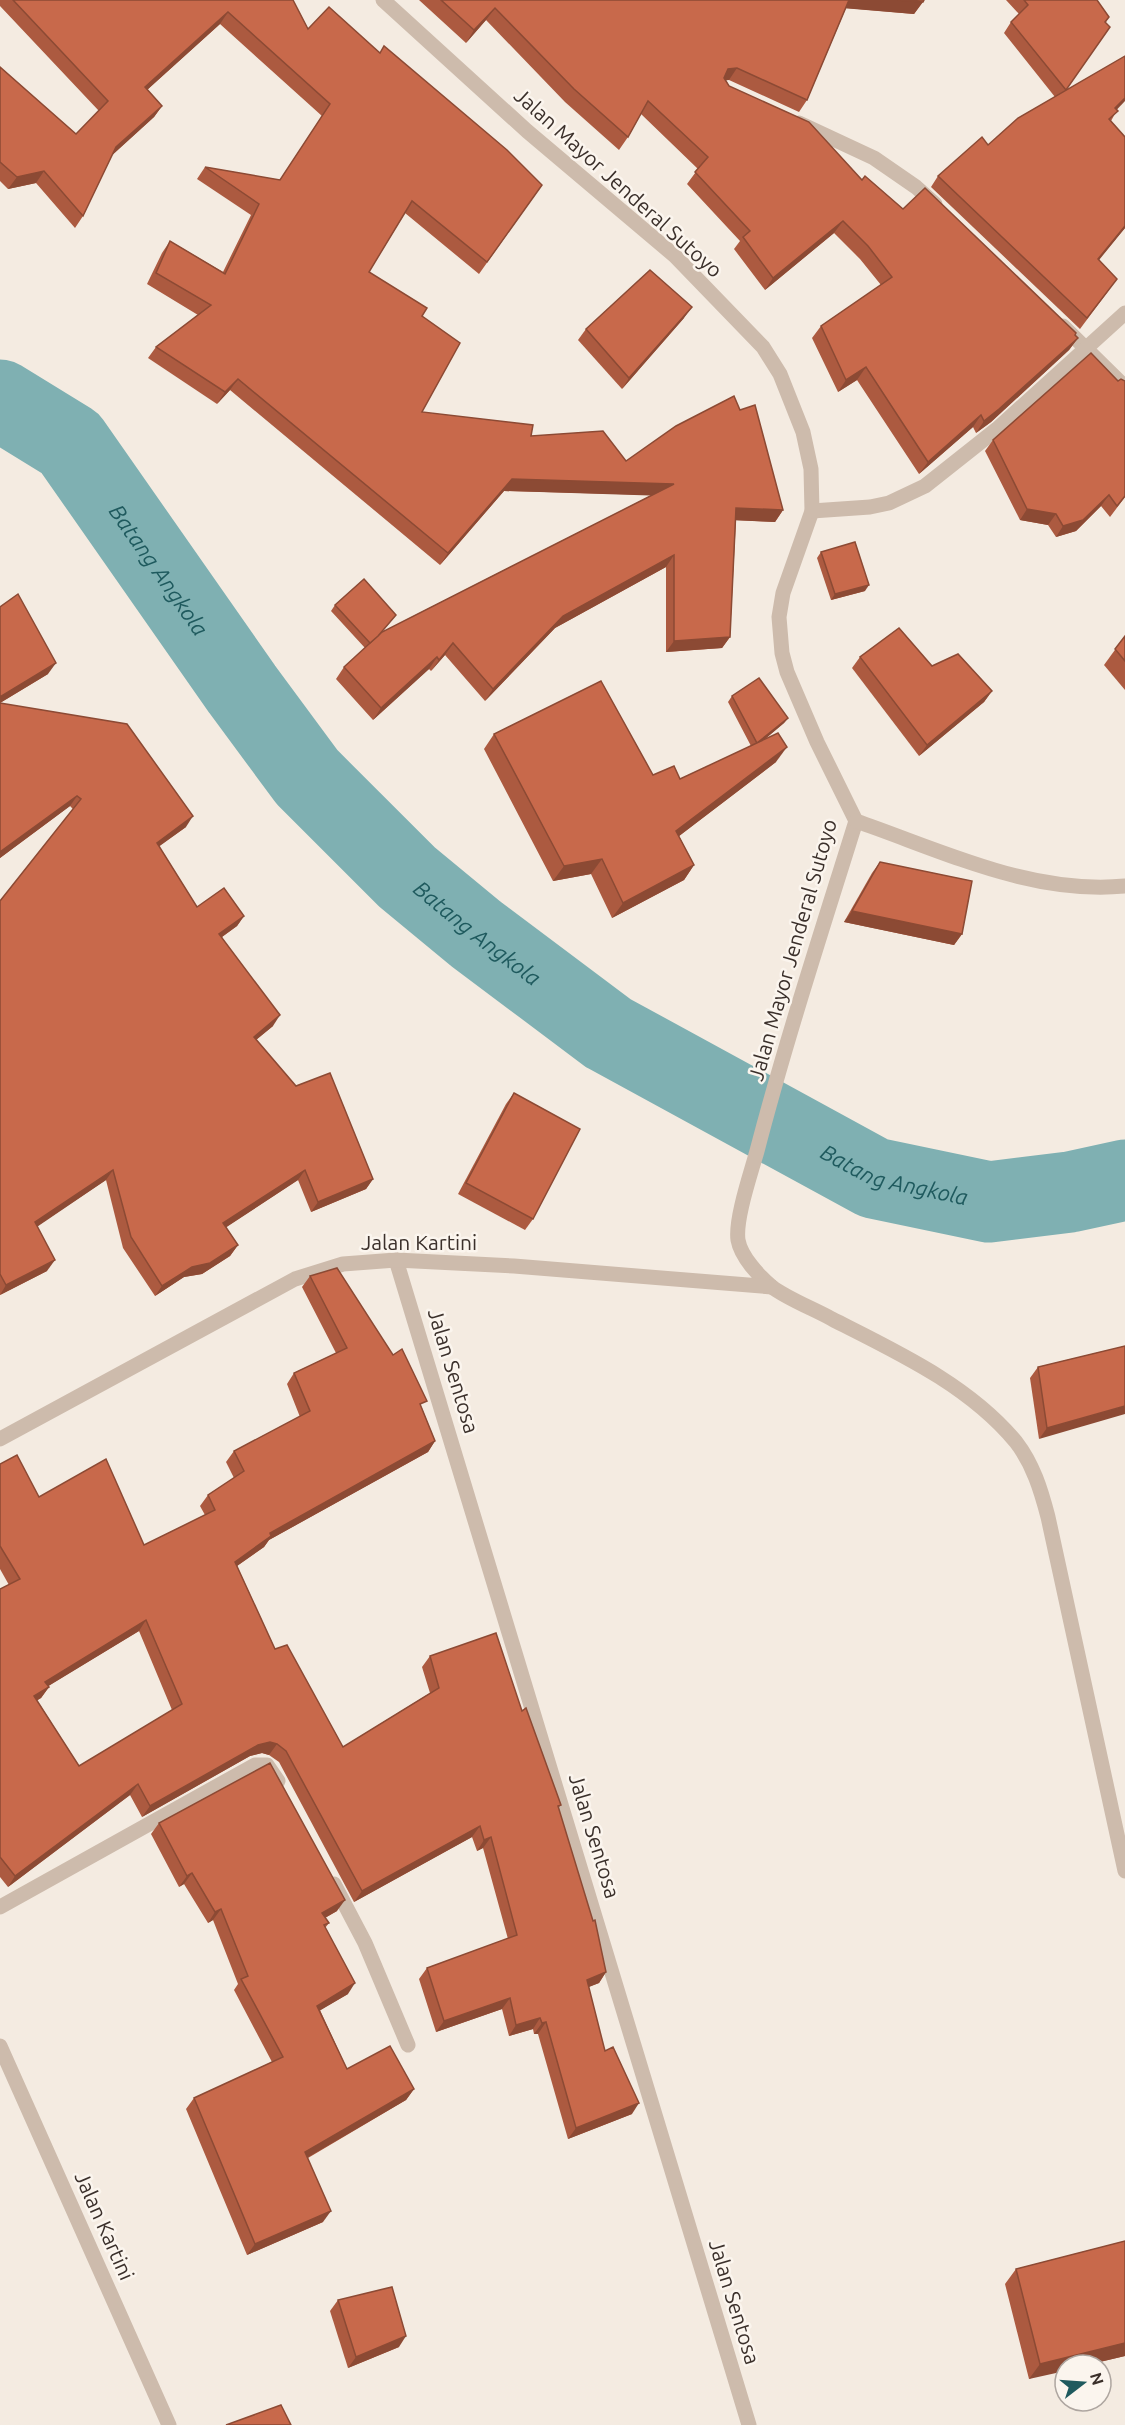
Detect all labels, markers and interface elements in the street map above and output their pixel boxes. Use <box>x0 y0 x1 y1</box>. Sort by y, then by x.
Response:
street label: Jalan Mayor Jenderal Sutoyo <box>510 83 727 282</box>
water label: Batang Angkola <box>105 499 214 640</box>
street label: Jalan Mayor Jenderal Sutoyo <box>743 816 841 1083</box>
water label: Batang Angkola <box>409 875 546 990</box>
water label: Batang Angkola <box>817 1139 970 1209</box>
street label: Jalan Kartini <box>361 1230 477 1254</box>
street label: Jalan Sentosa <box>424 1305 484 1436</box>
street label: Jalan Sentosa <box>565 1770 625 1901</box>
street label: Jalan Kartini <box>70 2168 140 2284</box>
street label: Jalan Sentosa <box>705 2236 765 2367</box>
north arrow <box>1053 2353 1113 2413</box>
text: N <box>1087 2370 1108 2387</box>

